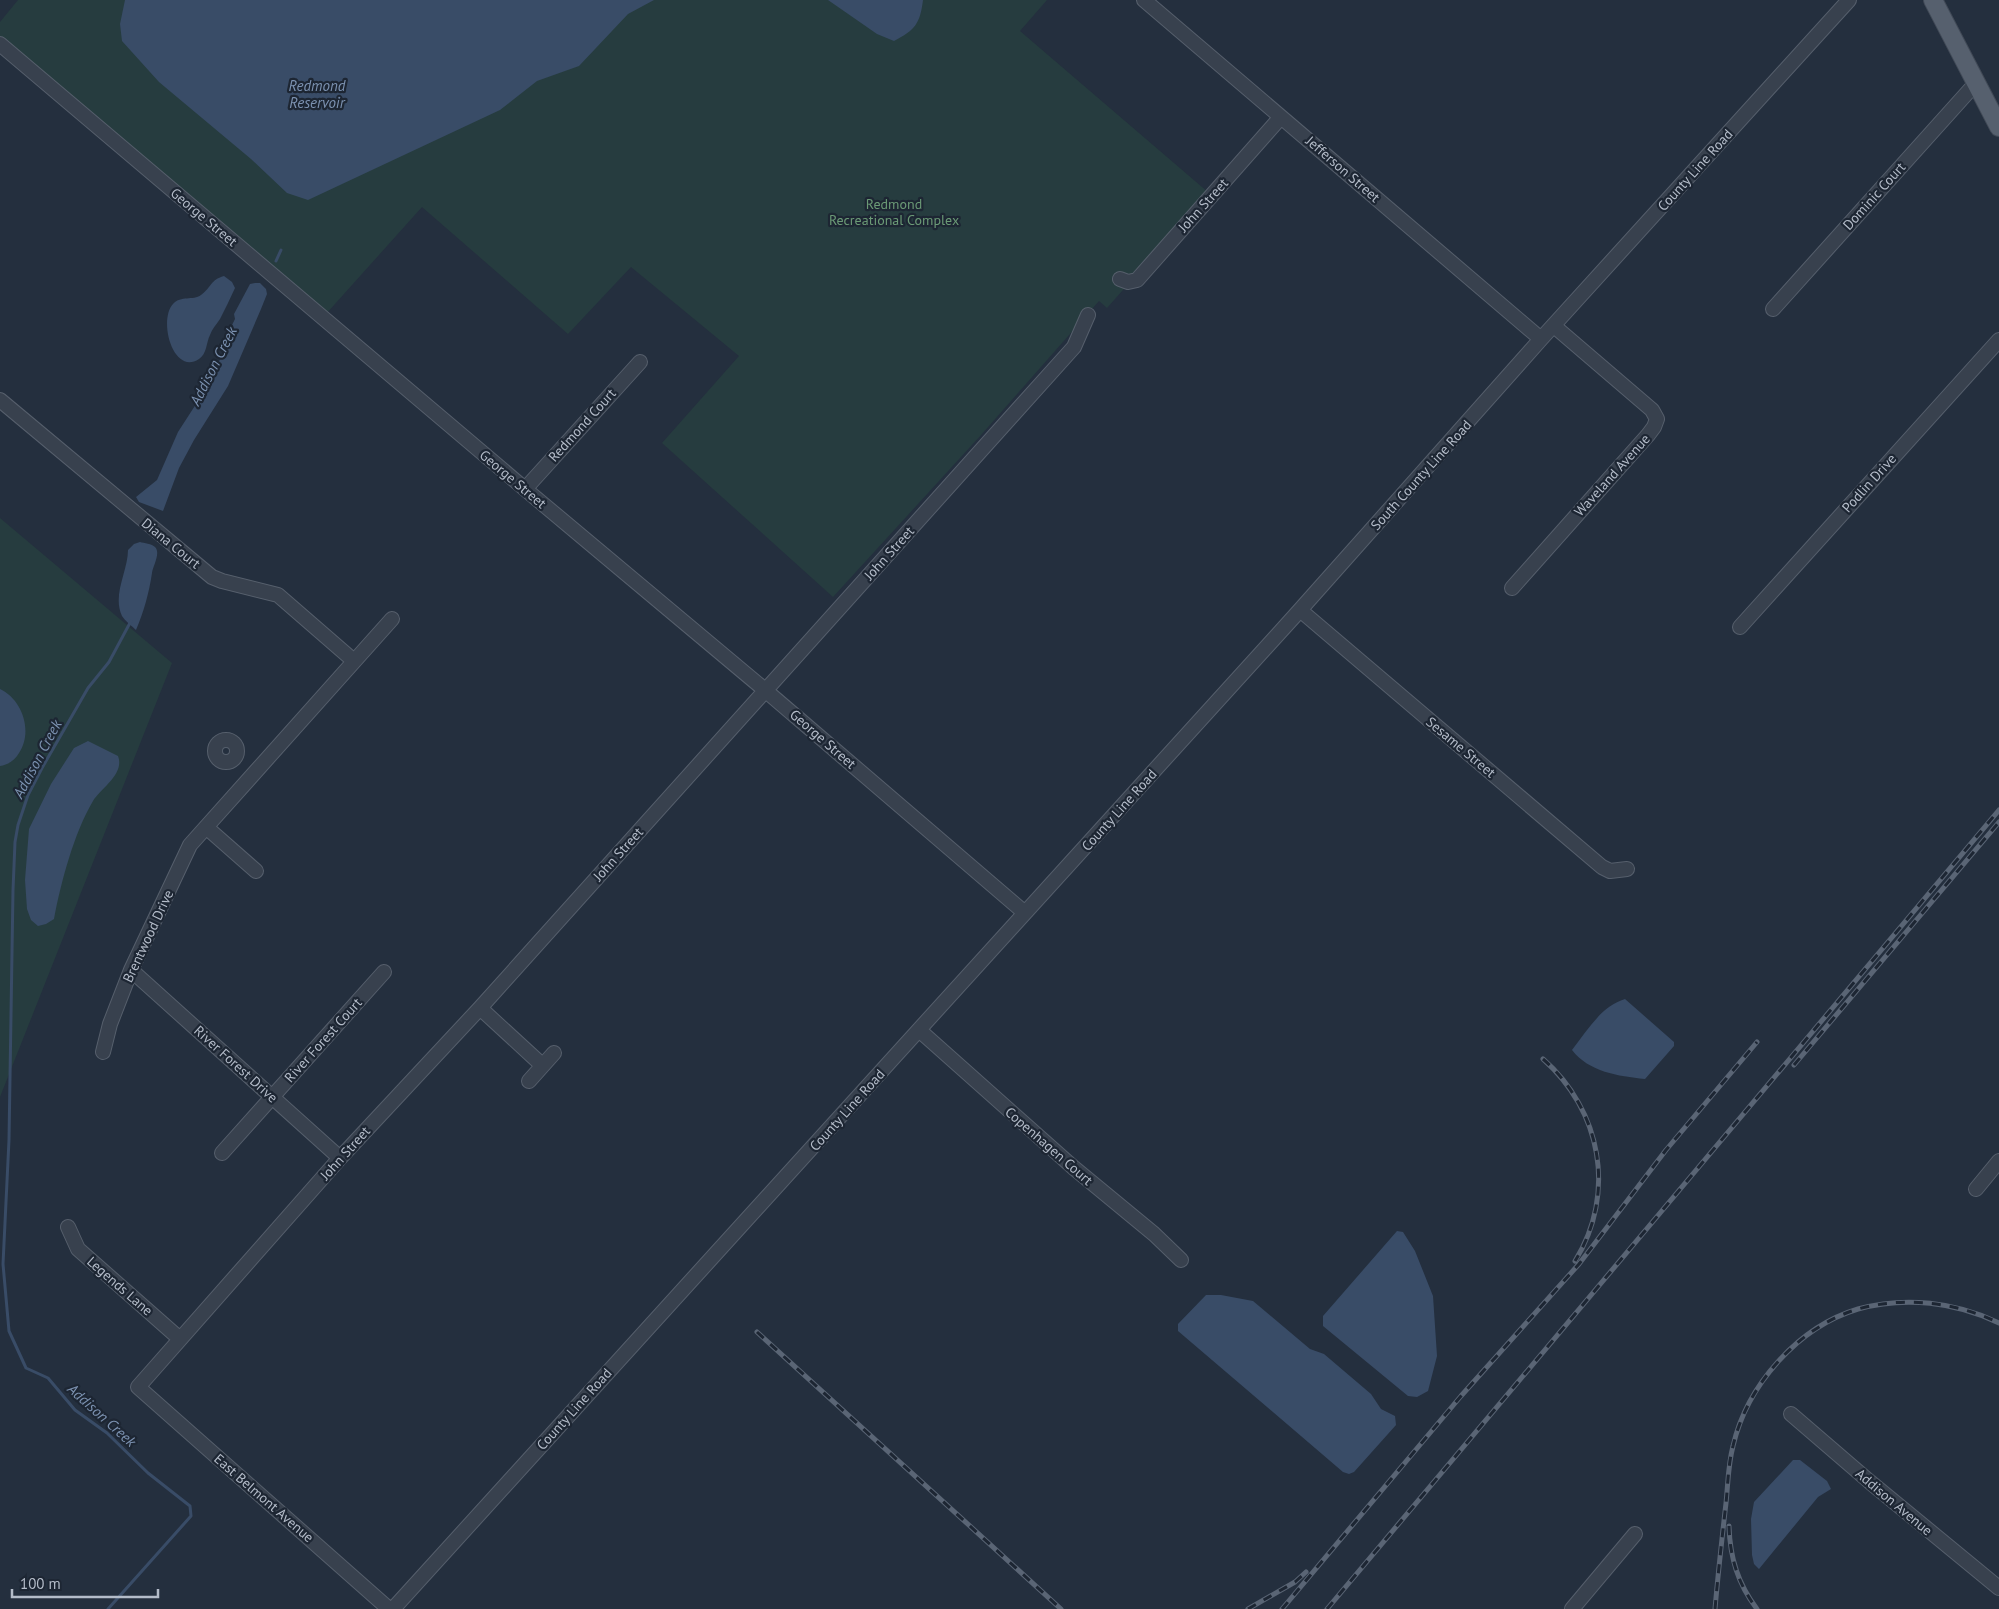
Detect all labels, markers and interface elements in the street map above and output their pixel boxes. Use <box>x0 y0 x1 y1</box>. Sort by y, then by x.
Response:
water label: Redmond Reservoir <box>289 76 346 112</box>
street label: County Line Road <box>1654 125 1736 215</box>
street label: Jefferson Street <box>1301 131 1384 206</box>
street label: Dominic Court <box>1839 158 1909 234</box>
street label: John Street <box>1173 174 1232 236</box>
street label: George Street <box>167 184 241 250</box>
park label: Redmond Recreational Complex <box>829 195 959 229</box>
water label: Addison Creek <box>185 322 242 410</box>
street label: Redmond Court <box>544 384 620 465</box>
street label: South County Line Road <box>1367 416 1475 534</box>
street label: Waveland Avenue <box>1570 430 1654 520</box>
street label: George Street <box>476 446 550 512</box>
street label: Podlin Drive <box>1838 450 1900 516</box>
street label: Diana Court <box>138 514 204 572</box>
street label: John Street <box>859 522 918 584</box>
street label: George Street <box>786 705 860 773</box>
street label: Sesame Street <box>1423 713 1500 781</box>
water label: Addison Creek <box>8 715 66 802</box>
street label: County Line Road <box>1078 765 1160 855</box>
street label: John Street <box>588 823 647 885</box>
street label: Brentwood Drive <box>119 887 177 985</box>
street label: River Forest Court <box>280 994 366 1086</box>
street label: River Forest Drive <box>190 1022 282 1106</box>
street label: County Line Road <box>806 1065 888 1155</box>
street label: Copenhagen Court <box>1001 1103 1097 1189</box>
street label: John Street <box>315 1122 374 1184</box>
street label: Legends Lane <box>83 1252 157 1320</box>
street label: County Line Road <box>533 1364 615 1454</box>
water label: Addison Creek <box>63 1379 141 1452</box>
street label: East Belmont Avenue <box>210 1450 318 1546</box>
street label: Addison Avenue <box>1852 1465 1936 1539</box>
scale bar <box>12 1566 159 1598</box>
text: 100 m <box>20 1574 61 1593</box>

